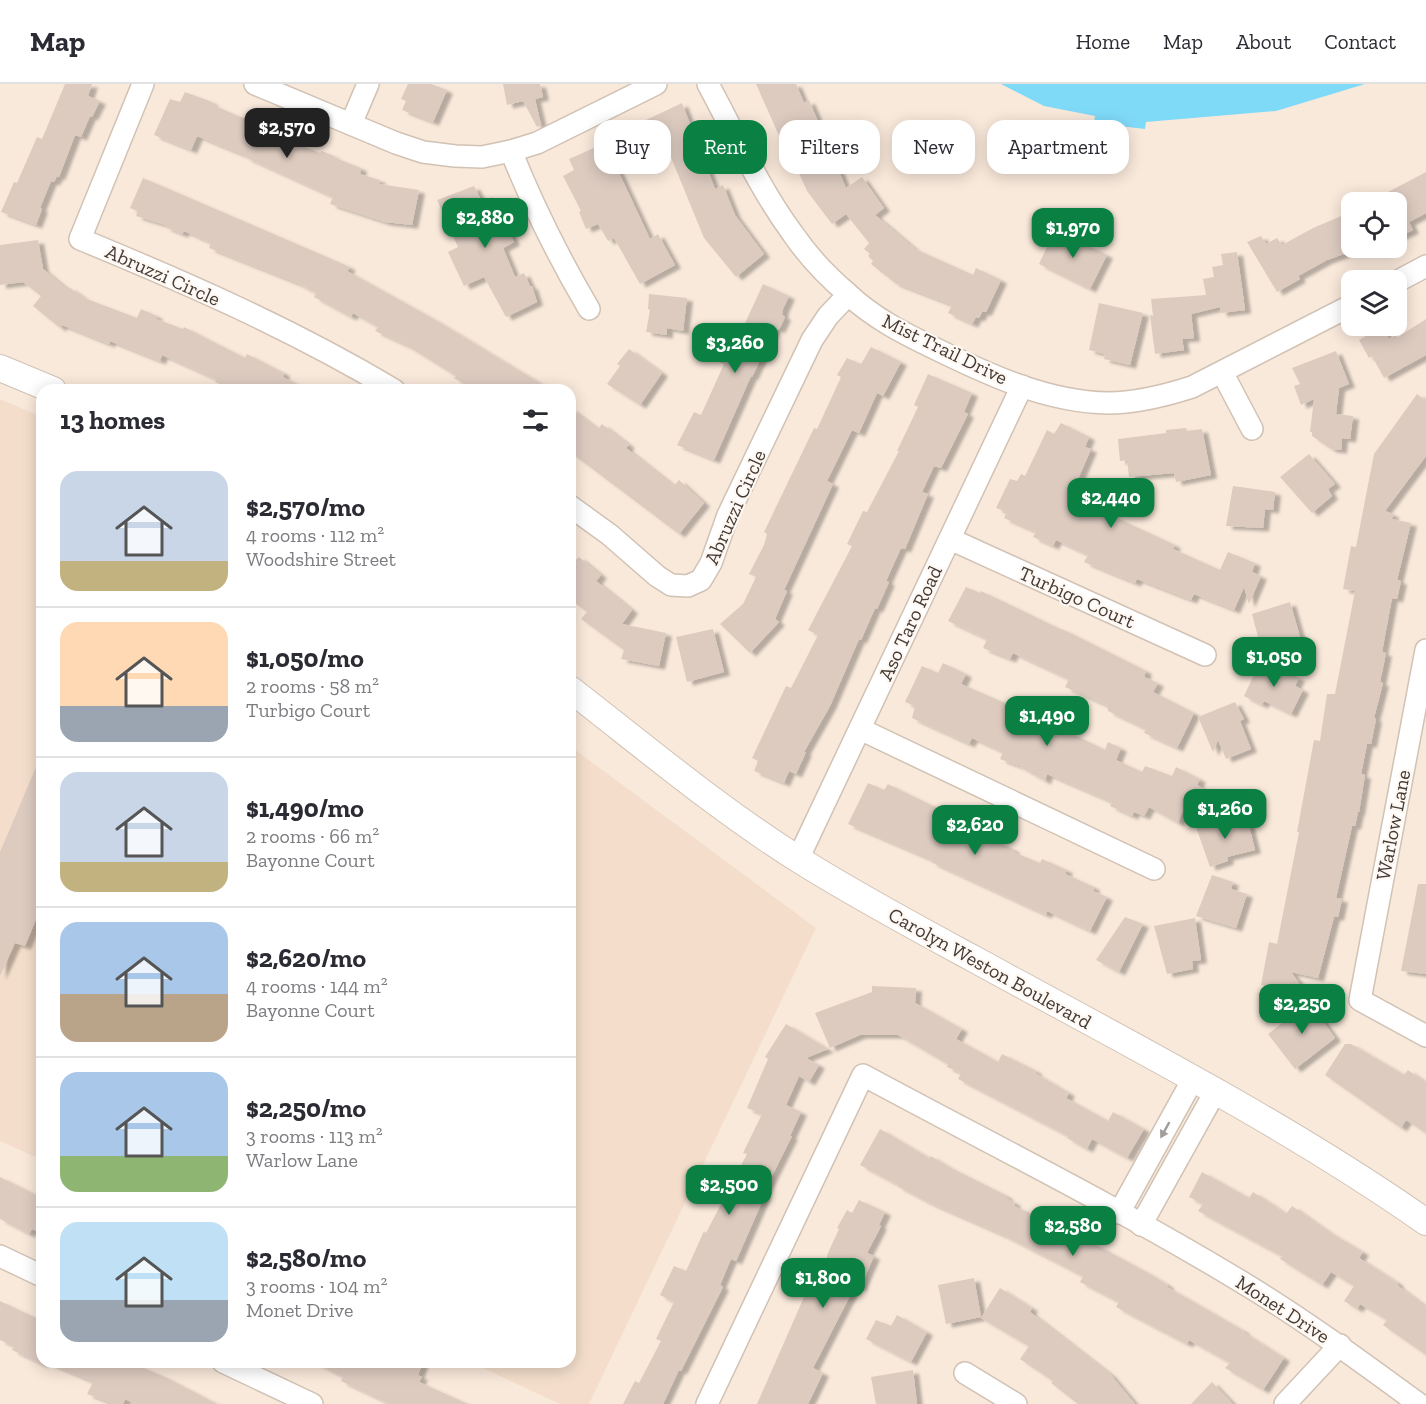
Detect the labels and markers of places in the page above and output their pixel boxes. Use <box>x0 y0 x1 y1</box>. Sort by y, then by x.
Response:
pin: $2,570 <box>238 108 336 159</box>
pin: $2,880 <box>436 198 534 249</box>
pin: $1,970 <box>1024 208 1122 259</box>
pin: $3,260 <box>686 323 784 374</box>
pin: $2,440 <box>1062 478 1160 529</box>
pin: $1,050 <box>1225 637 1323 688</box>
pin: $1,490 <box>998 696 1096 747</box>
pin: $1,260 <box>1176 789 1274 840</box>
pin: $2,620 <box>926 805 1024 856</box>
pin: $2,250 <box>1253 984 1351 1035</box>
pin: $2,500 <box>680 1165 778 1216</box>
pin: $2,580 <box>1024 1206 1122 1257</box>
pin: $1,800 <box>774 1258 872 1309</box>

